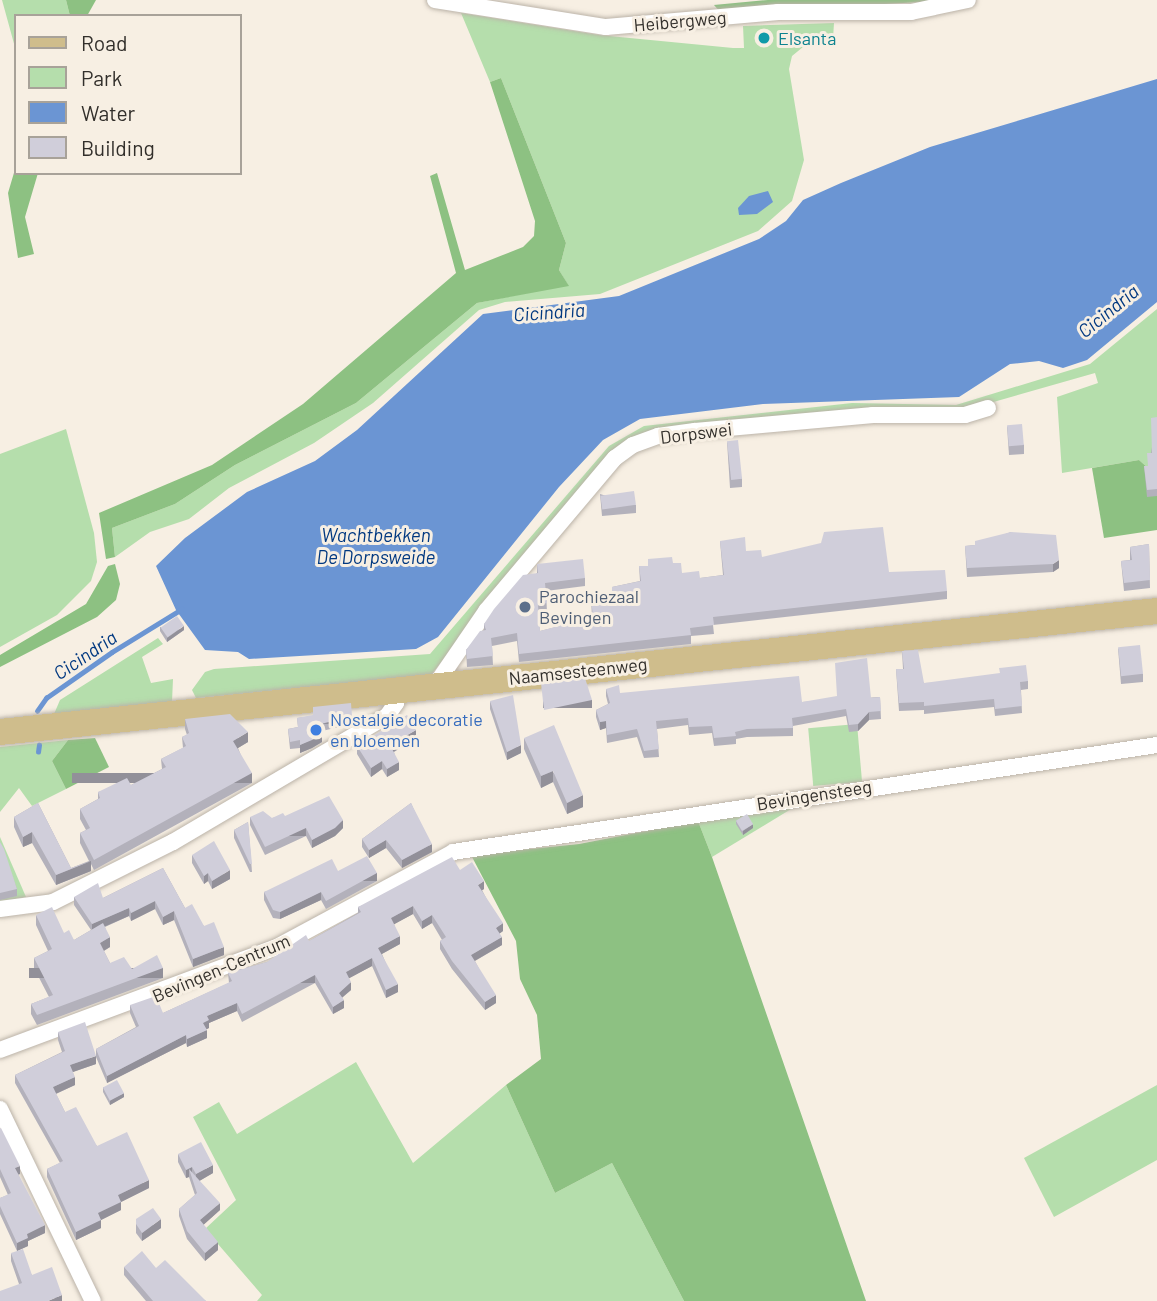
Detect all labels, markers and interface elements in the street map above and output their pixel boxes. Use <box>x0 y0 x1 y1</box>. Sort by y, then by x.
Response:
street label: Heibergweg <box>633 6 727 36</box>
legend <box>14 14 242 175</box>
place label: Elsanta <box>778 27 836 49</box>
text: Road <box>81 30 127 55</box>
marker: Elsanta <box>756 30 772 46</box>
text: Park <box>81 65 122 90</box>
text: Water <box>81 100 135 125</box>
text: Building <box>81 135 155 160</box>
water label: Cicindria <box>1073 280 1143 342</box>
water label: Cicindria <box>513 298 585 326</box>
street label: Dorpswei <box>659 418 733 448</box>
water label: Wachtbekken De Dorpsweide <box>317 524 435 568</box>
place label: Parochiezaal Bevingen <box>539 586 639 628</box>
marker: Parochiezaal Bevingen <box>517 599 533 615</box>
water label: Cicindria <box>49 626 121 684</box>
street label: Naamsesteenweg <box>508 653 648 689</box>
place label: Nostalgie decoratie en bloemen <box>330 709 483 752</box>
marker: Nostalgie decoratie en bloemen <box>308 722 324 738</box>
street label: Bevingensteeg <box>755 775 873 815</box>
street label: Bevingen-Centrum <box>149 929 293 1007</box>

